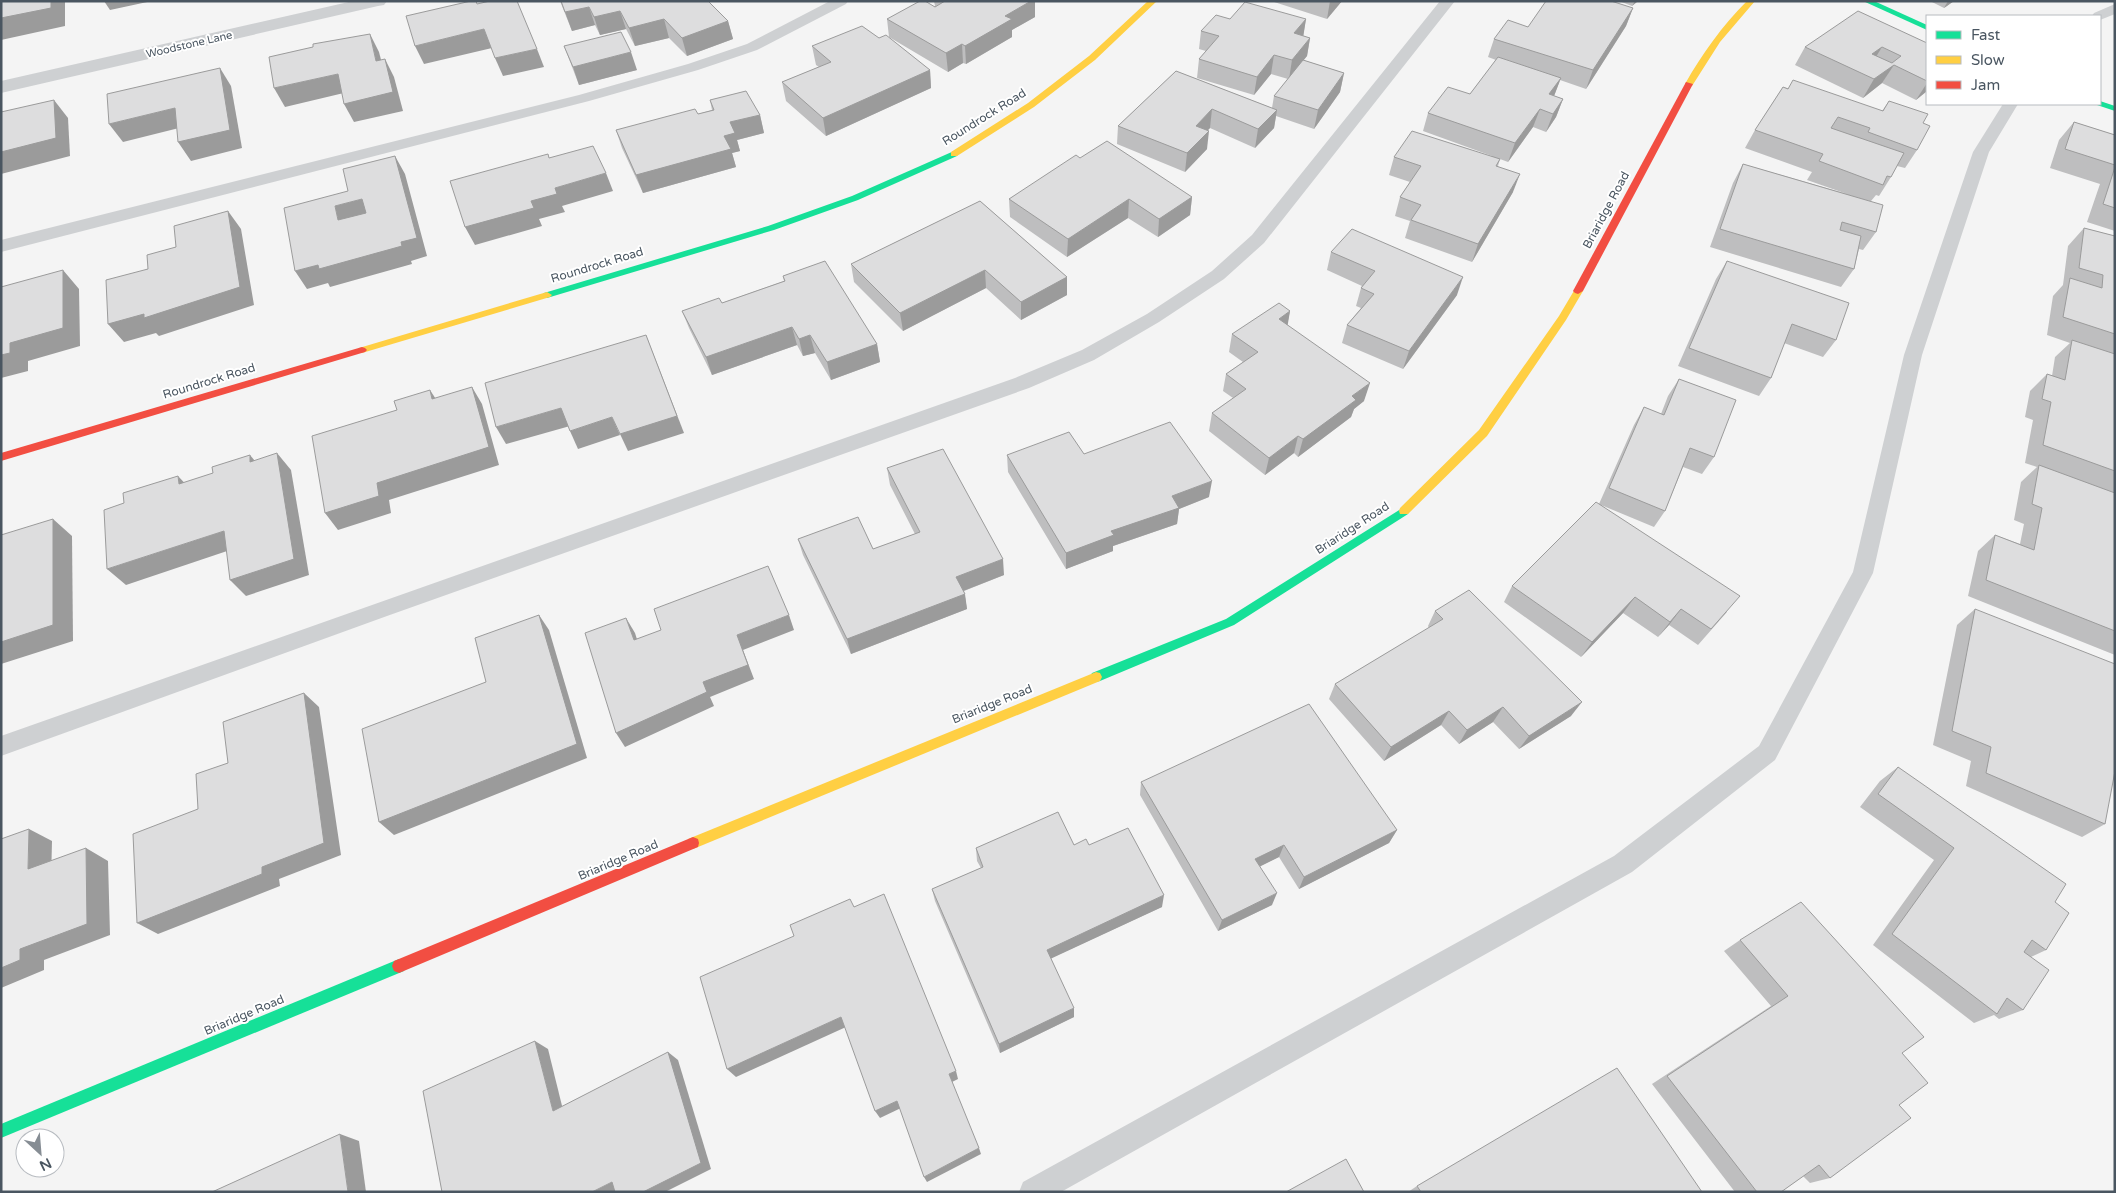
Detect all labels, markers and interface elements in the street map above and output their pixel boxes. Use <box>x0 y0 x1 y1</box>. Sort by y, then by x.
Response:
legend <box>1926 15 2101 105</box>
text: Fast <box>1971 26 2001 44</box>
street label: Woodstone Lane <box>145 28 234 61</box>
text: Slow <box>1971 51 2005 69</box>
text: Jam <box>1971 76 2000 94</box>
street label: Roundrock Road <box>940 86 1028 148</box>
street label: Briaridge Road <box>1580 169 1632 251</box>
street label: Roundrock Road <box>549 244 645 286</box>
street label: Roundrock Road <box>161 360 257 402</box>
street label: Briaridge Road <box>1312 499 1392 557</box>
street label: Briaridge Road <box>950 682 1034 726</box>
street label: Briaridge Road <box>576 837 660 883</box>
street label: Briaridge Road <box>202 992 286 1038</box>
north arrow <box>15 1128 65 1178</box>
text: N <box>37 1154 54 1174</box>

